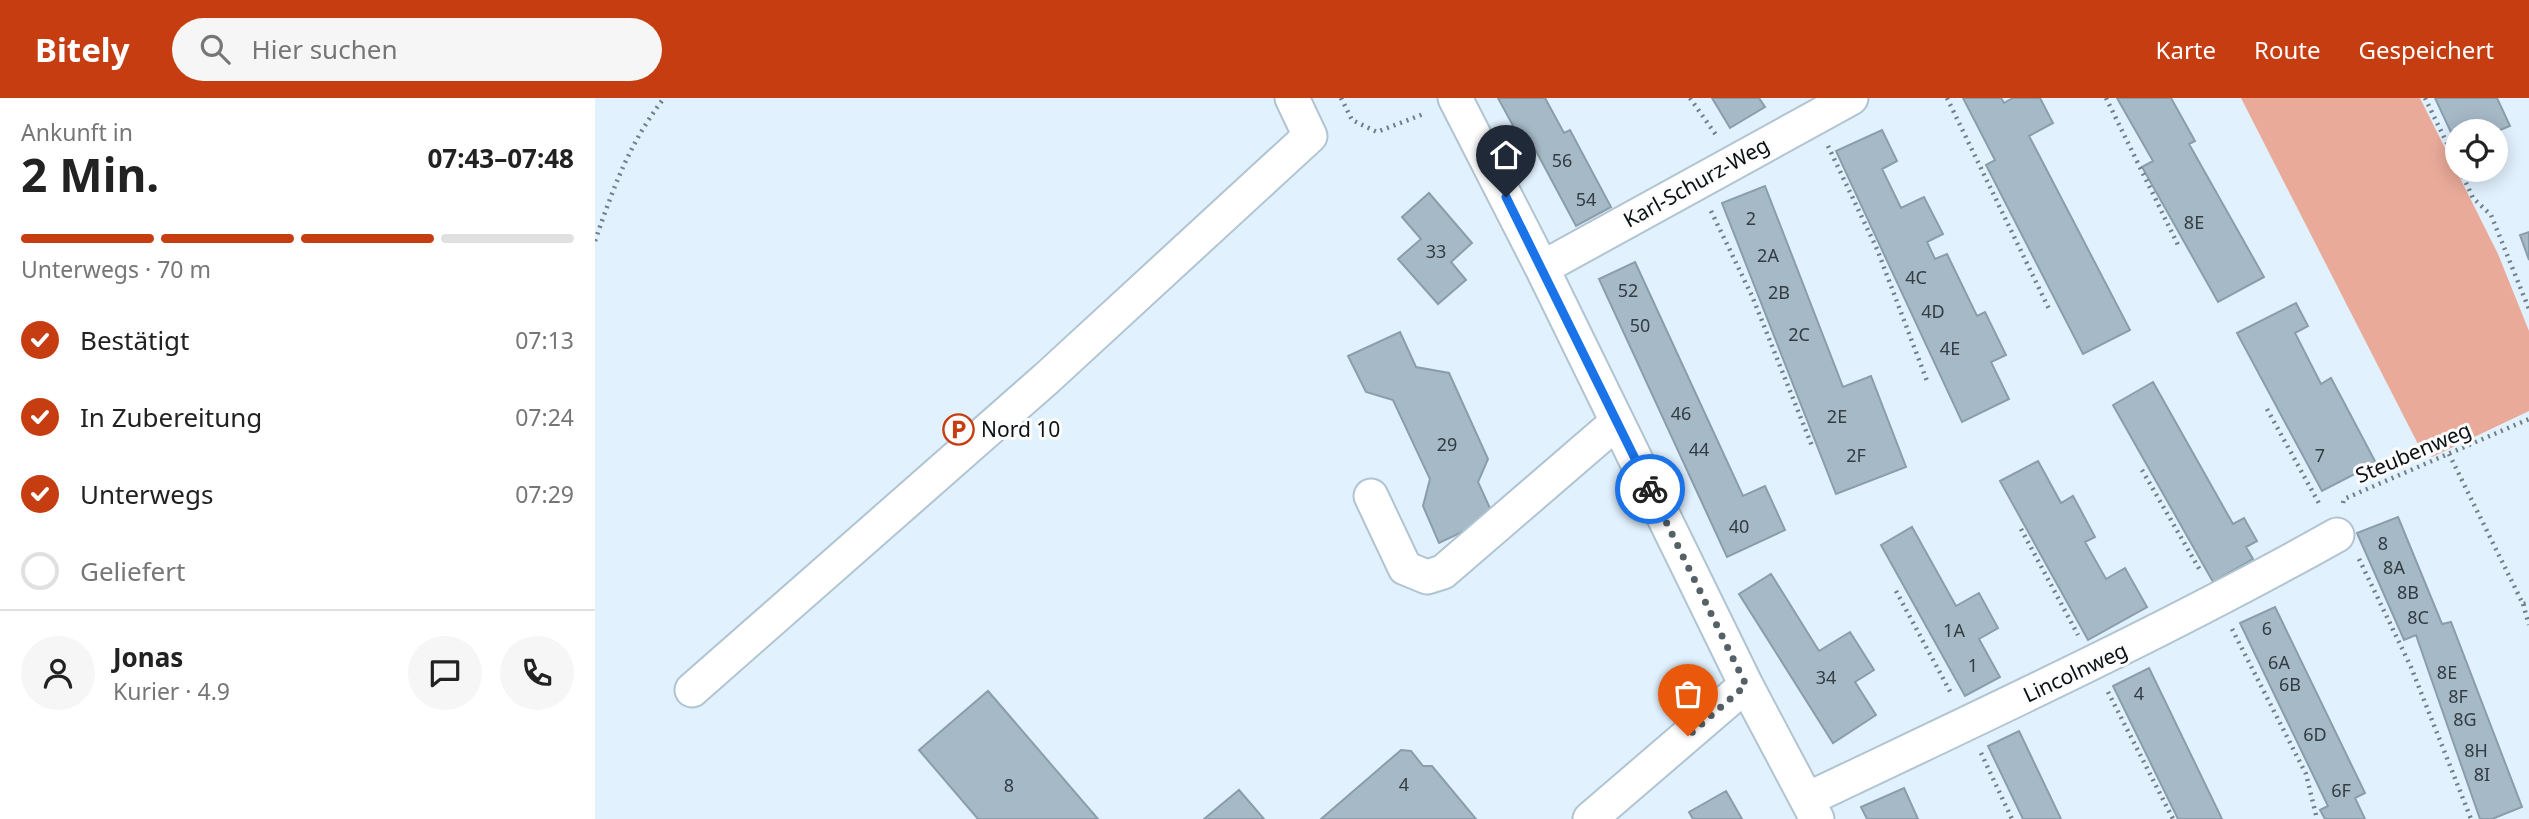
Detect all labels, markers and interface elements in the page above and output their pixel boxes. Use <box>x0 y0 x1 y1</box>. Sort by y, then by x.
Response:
search box <box>172 18 662 81</box>
text: Bitely <box>35 27 130 72</box>
icon: search <box>196 30 234 68</box>
text: Hier suchen <box>252 31 397 67</box>
text: Karte <box>2156 33 2216 66</box>
text: Route <box>2254 33 2321 66</box>
text: Gespeichert <box>2359 33 2494 66</box>
text: Ankunft in <box>21 116 133 148</box>
map controls <box>2445 119 2508 182</box>
button: locate <box>2445 119 2508 182</box>
pin <box>1476 125 1536 197</box>
street label: Karl-Schurz-Weg <box>1618 130 1774 234</box>
icon: home <box>1487 136 1525 174</box>
text: 07:43–07:48 <box>427 140 574 176</box>
text: 2 Min. <box>21 143 159 205</box>
house number: 56 <box>1552 148 1572 172</box>
house number: 54 <box>1576 187 1596 211</box>
house number: 2 <box>1746 206 1756 230</box>
house number: 8E <box>2184 210 2204 234</box>
house number: 33 <box>1426 239 1446 263</box>
house number: 2A <box>1757 243 1779 267</box>
text: Unterwegs · 70 m <box>21 253 211 285</box>
house number: 4C <box>1905 265 1927 289</box>
house number: 52 <box>1618 278 1638 302</box>
house number: 2B <box>1768 280 1790 304</box>
house number: 4D <box>1921 299 1945 323</box>
house number: 50 <box>1630 313 1650 337</box>
icon: check <box>21 321 59 359</box>
text: Bestätigt <box>80 322 189 358</box>
house number: 2C <box>1788 322 1810 346</box>
text: 07:13 <box>515 324 574 356</box>
house number: 4E <box>1940 336 1960 360</box>
icon: check <box>21 398 59 436</box>
text: In Zubereitung <box>80 399 262 435</box>
text: 07:24 <box>515 401 574 433</box>
house number: 46 <box>1671 401 1691 425</box>
house number: 2E <box>1827 404 1847 428</box>
parking icon: Nord 10 <box>941 412 975 446</box>
place label: Nord 10 <box>981 415 1060 443</box>
street label: Steubenweg <box>2351 415 2475 489</box>
house number: 29 <box>1437 432 1457 456</box>
house number: 44 <box>1689 437 1709 461</box>
house number: 2F <box>1846 443 1866 467</box>
house number: 7 <box>2315 443 2325 467</box>
courier <box>1615 454 1685 524</box>
icon: bike <box>1631 470 1669 508</box>
icon: check <box>21 475 59 513</box>
text: Unterwegs <box>80 476 213 512</box>
text: 07:29 <box>515 478 574 510</box>
house number: 40 <box>1729 514 1749 538</box>
house number: 8 <box>2378 531 2388 555</box>
text: Geliefert <box>80 553 185 589</box>
house number: 8A <box>2383 555 2405 579</box>
house number: 8B <box>2397 580 2419 604</box>
house number: 8C <box>2407 605 2429 629</box>
house number: 6 <box>2262 616 2272 640</box>
house number: 1A <box>1943 618 1965 642</box>
button: person <box>21 636 95 710</box>
button: chat <box>408 636 482 710</box>
button: phone <box>500 636 574 710</box>
street label: Lincolnweg <box>2018 636 2132 708</box>
text: Jonas <box>113 639 183 675</box>
house number: 6A <box>2268 650 2290 674</box>
house number: 1 <box>1968 653 1978 677</box>
house number: 8E <box>2437 660 2457 684</box>
pin <box>1658 664 1718 736</box>
house number: 34 <box>1816 665 1836 689</box>
house number: 6B <box>2279 672 2301 696</box>
text: Kurier · 4.9 <box>113 675 230 707</box>
icon: bag <box>1669 675 1707 713</box>
house number: 4 <box>2134 681 2144 705</box>
house number: 8F <box>2448 684 2468 708</box>
house number: 8G <box>2453 707 2477 731</box>
house number: 6D <box>2303 722 2327 746</box>
house number: 8H <box>2464 738 2488 762</box>
house number: 8I <box>2474 762 2490 786</box>
house number: 4 <box>1399 772 1409 796</box>
house number: 8 <box>1004 773 1014 797</box>
house number: 6F <box>2331 778 2351 802</box>

